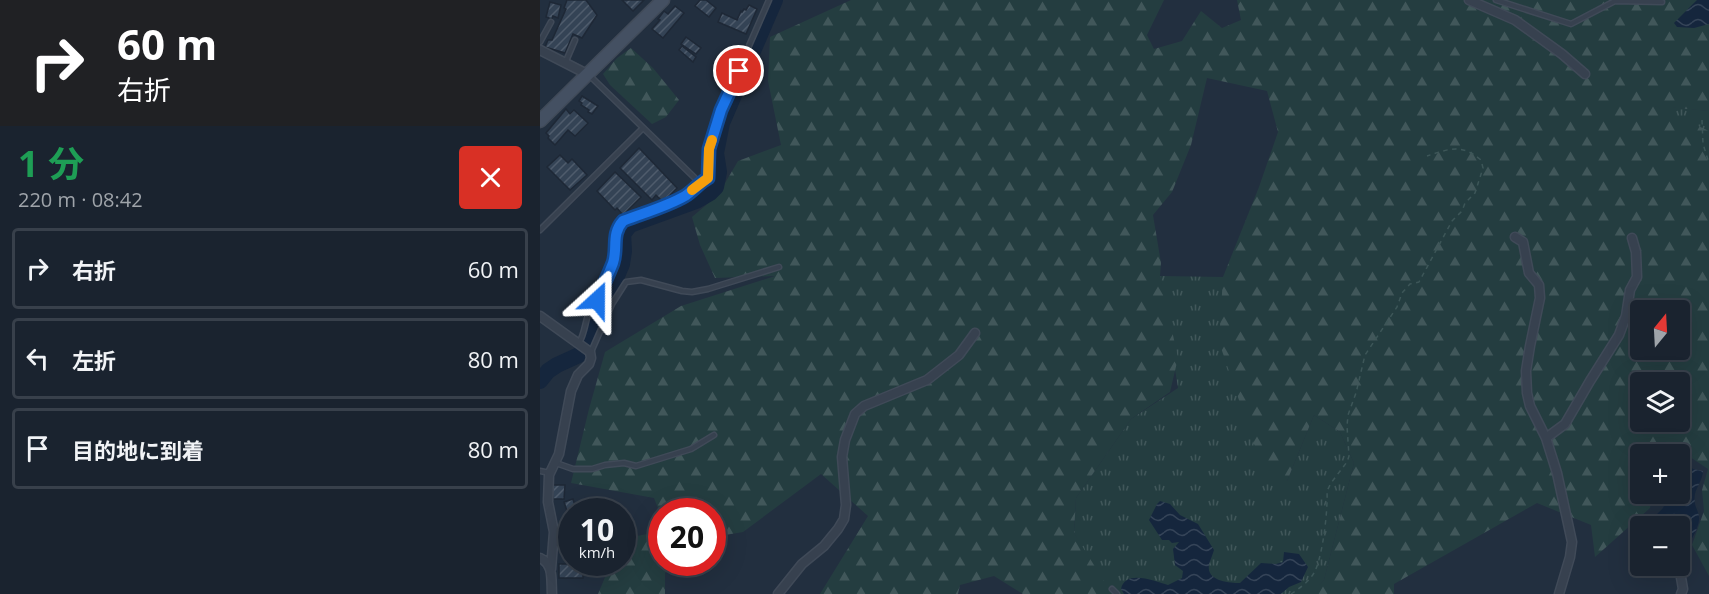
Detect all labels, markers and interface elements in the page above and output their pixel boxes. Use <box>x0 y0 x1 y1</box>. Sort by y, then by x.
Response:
text: 60 m <box>117 15 217 72</box>
icon: right <box>18 24 96 102</box>
pin <box>713 45 764 96</box>
icon: arrive <box>722 54 755 87</box>
text: 右折 <box>117 71 171 108</box>
text: 1 分 <box>18 139 84 188</box>
button: close <box>459 146 522 209</box>
text: 220 m · 08:42 <box>18 186 143 213</box>
icon: right <box>21 252 54 285</box>
text: 60 m <box>468 254 519 284</box>
text: 右折 <box>72 255 116 285</box>
position arrow <box>565 268 629 332</box>
north arrow <box>1630 300 1690 360</box>
map controls <box>1630 300 1690 576</box>
icon: left <box>21 342 54 375</box>
text: 80 m <box>468 344 519 374</box>
text: 左折 <box>72 345 116 375</box>
button: layers <box>1630 372 1690 432</box>
icon: arrive <box>21 432 54 465</box>
text: 80 m <box>468 434 519 464</box>
text: 目的地に到着 <box>72 435 204 465</box>
button: + <box>1630 444 1690 504</box>
speed limit sign: 20 <box>648 498 726 576</box>
text: 10 <box>580 509 614 550</box>
button: − <box>1630 516 1690 576</box>
text: km/h <box>579 542 615 562</box>

